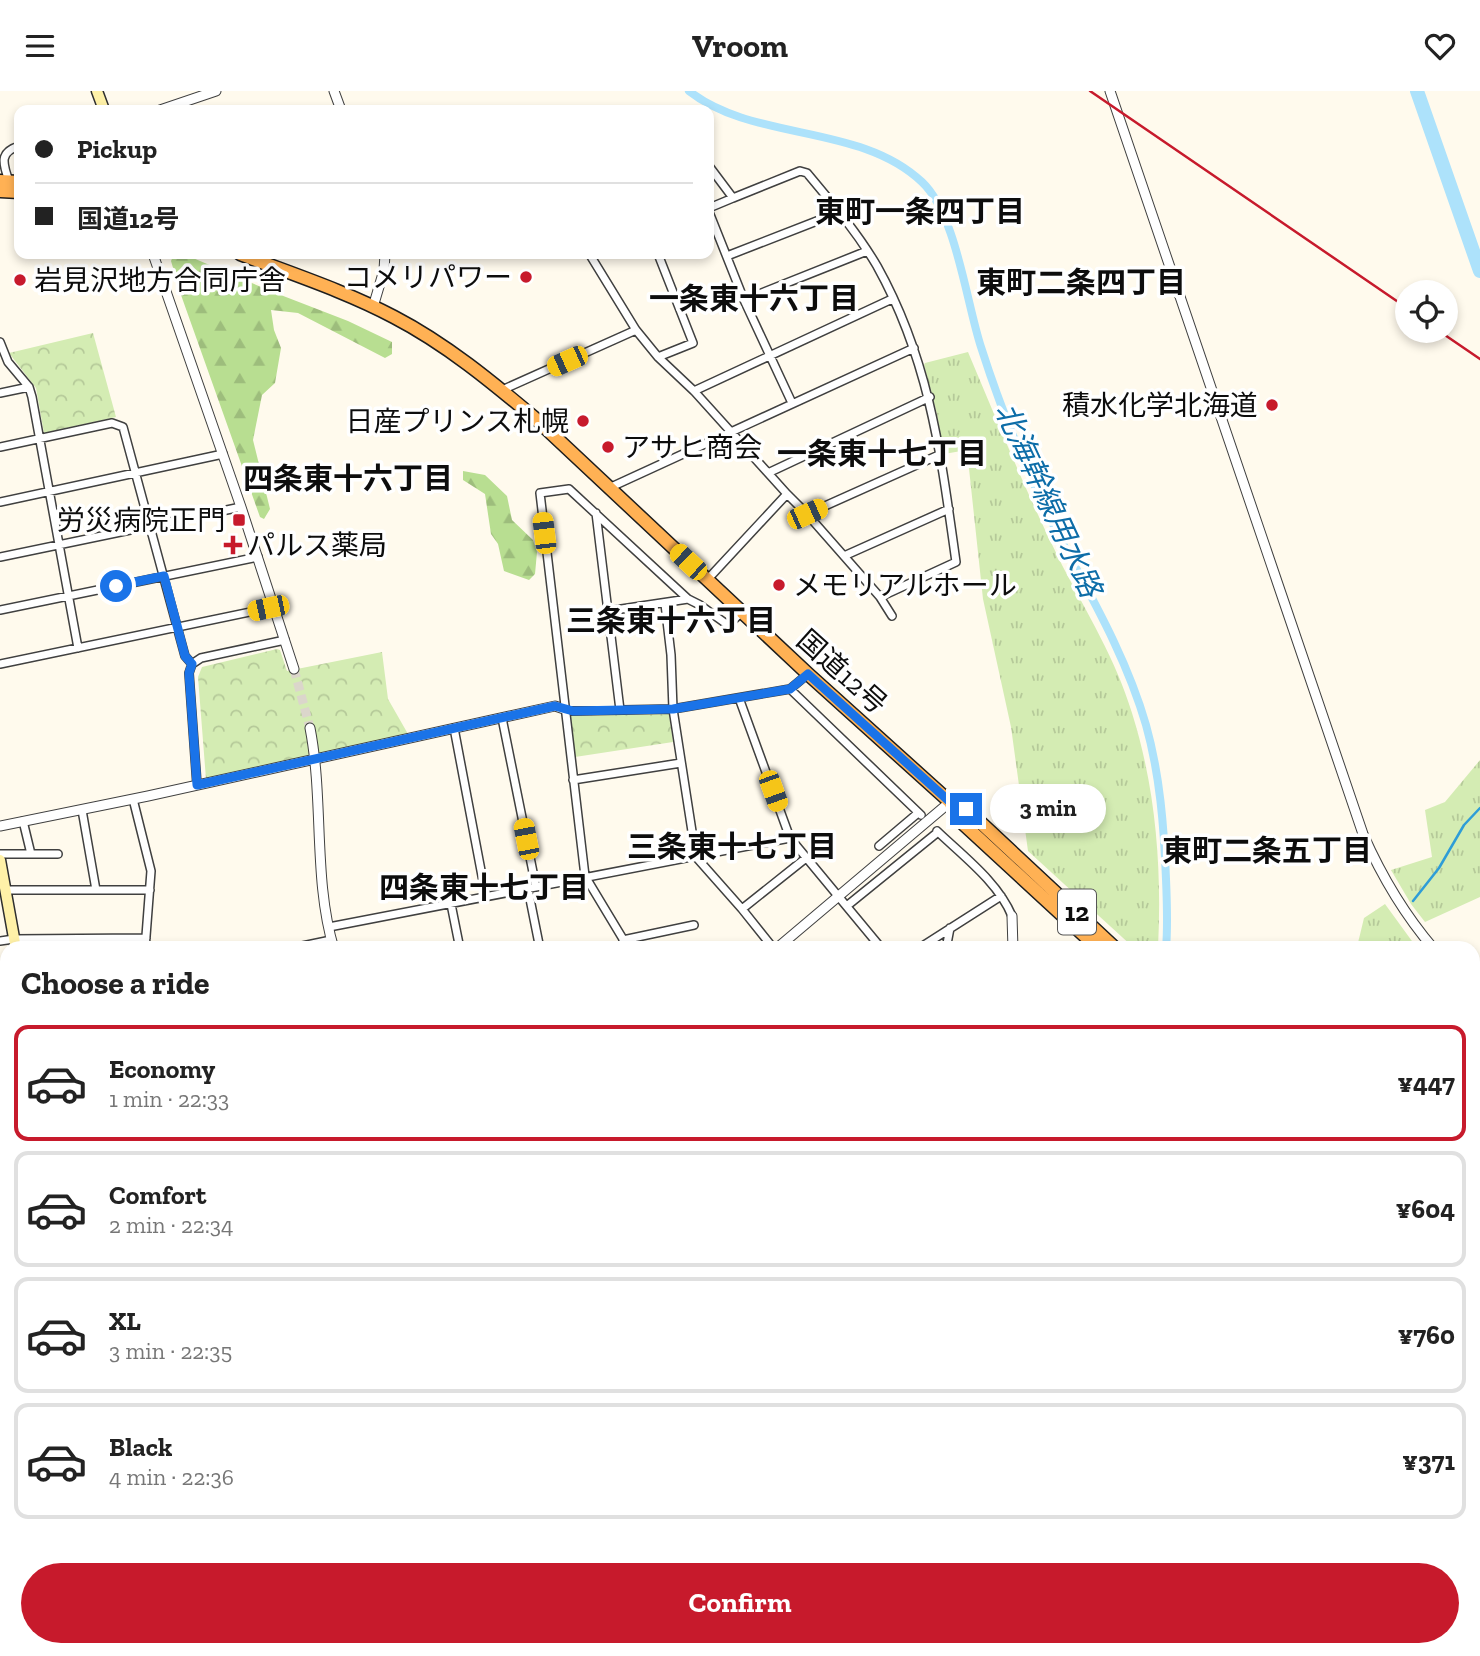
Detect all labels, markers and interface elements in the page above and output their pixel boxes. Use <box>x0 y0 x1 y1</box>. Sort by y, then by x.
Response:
icon: menu <box>21 27 59 65</box>
text: Vroom <box>692 27 788 65</box>
icon: heart <box>1421 27 1459 65</box>
text: Pickup <box>77 133 157 165</box>
district label: 東町一条四丁目 <box>815 194 1025 230</box>
text: 国道12号 <box>77 203 179 235</box>
place label: コメリパワー <box>344 261 512 294</box>
place label: 岩見沢地方合同庁舎 <box>34 264 286 297</box>
district label: 東町二条四丁目 <box>976 265 1186 301</box>
marker: コメリパワー <box>518 269 534 285</box>
marker: 岩見沢地方合同庁舎 <box>12 272 28 288</box>
map controls <box>1395 280 1458 343</box>
button: locate <box>1395 280 1458 343</box>
district label: 一条東十六丁目 <box>649 281 859 317</box>
car <box>544 343 591 379</box>
place label: 積水化学北海道 <box>1062 389 1258 422</box>
water label: 北海幹線用水路 <box>987 397 1110 605</box>
marker: 積水化学北海道 <box>1264 397 1280 413</box>
place label: 日産プリンス札幌 <box>346 405 569 438</box>
marker: 日産プリンス札幌 <box>575 413 591 429</box>
place label: アサヒ商会 <box>622 431 762 464</box>
district label: 一条東十七丁目 <box>777 436 987 472</box>
marker: アサヒ商会 <box>600 439 616 455</box>
district label: 四条東十六丁目 <box>243 461 453 497</box>
car <box>784 496 831 532</box>
place label: 労災病院正門 <box>57 504 225 537</box>
car <box>532 511 557 555</box>
marker: 労災病院正門 <box>231 512 247 528</box>
place label: パルス薬局 <box>247 529 387 562</box>
marker: パルス薬局 <box>225 537 241 553</box>
car <box>666 540 711 584</box>
place label: メモリアルホール <box>793 569 1017 602</box>
route start <box>100 570 132 602</box>
marker: メモリアルホール <box>771 577 787 593</box>
car <box>246 593 291 623</box>
district label: 三条東十六丁目 <box>566 603 776 639</box>
street label: 国道12号 <box>790 623 894 721</box>
car <box>756 768 791 814</box>
callout: 3 min <box>990 785 1106 833</box>
route end <box>950 793 982 825</box>
text: 3 min <box>1019 794 1077 822</box>
car <box>512 816 541 862</box>
district label: 三条東十七丁目 <box>627 829 837 865</box>
district label: 東町二条五丁目 <box>1162 833 1372 869</box>
district label: 四条東十七丁目 <box>379 870 589 906</box>
road number: 12 <box>1058 890 1096 935</box>
text: Choose a ride <box>21 964 209 1002</box>
icon: car <box>25 1052 88 1115</box>
text: Economy <box>109 1053 215 1085</box>
text: ¥447 <box>1398 1067 1455 1099</box>
text: 1 min · 22:33 <box>109 1085 229 1113</box>
icon: car <box>25 1178 88 1241</box>
text: Comfort <box>109 1179 206 1211</box>
text: ¥604 <box>1396 1193 1455 1225</box>
text: 2 min · 22:34 <box>109 1211 234 1239</box>
icon: car <box>25 1304 88 1367</box>
text: XL <box>109 1305 141 1337</box>
text: ¥760 <box>1398 1319 1455 1351</box>
text: 3 min · 22:35 <box>109 1337 232 1365</box>
icon: car <box>25 1430 88 1493</box>
text: Black <box>109 1431 172 1463</box>
text: ¥371 <box>1402 1445 1455 1477</box>
text: 4 min · 22:36 <box>109 1463 234 1491</box>
button: Confirm <box>21 1563 1459 1643</box>

